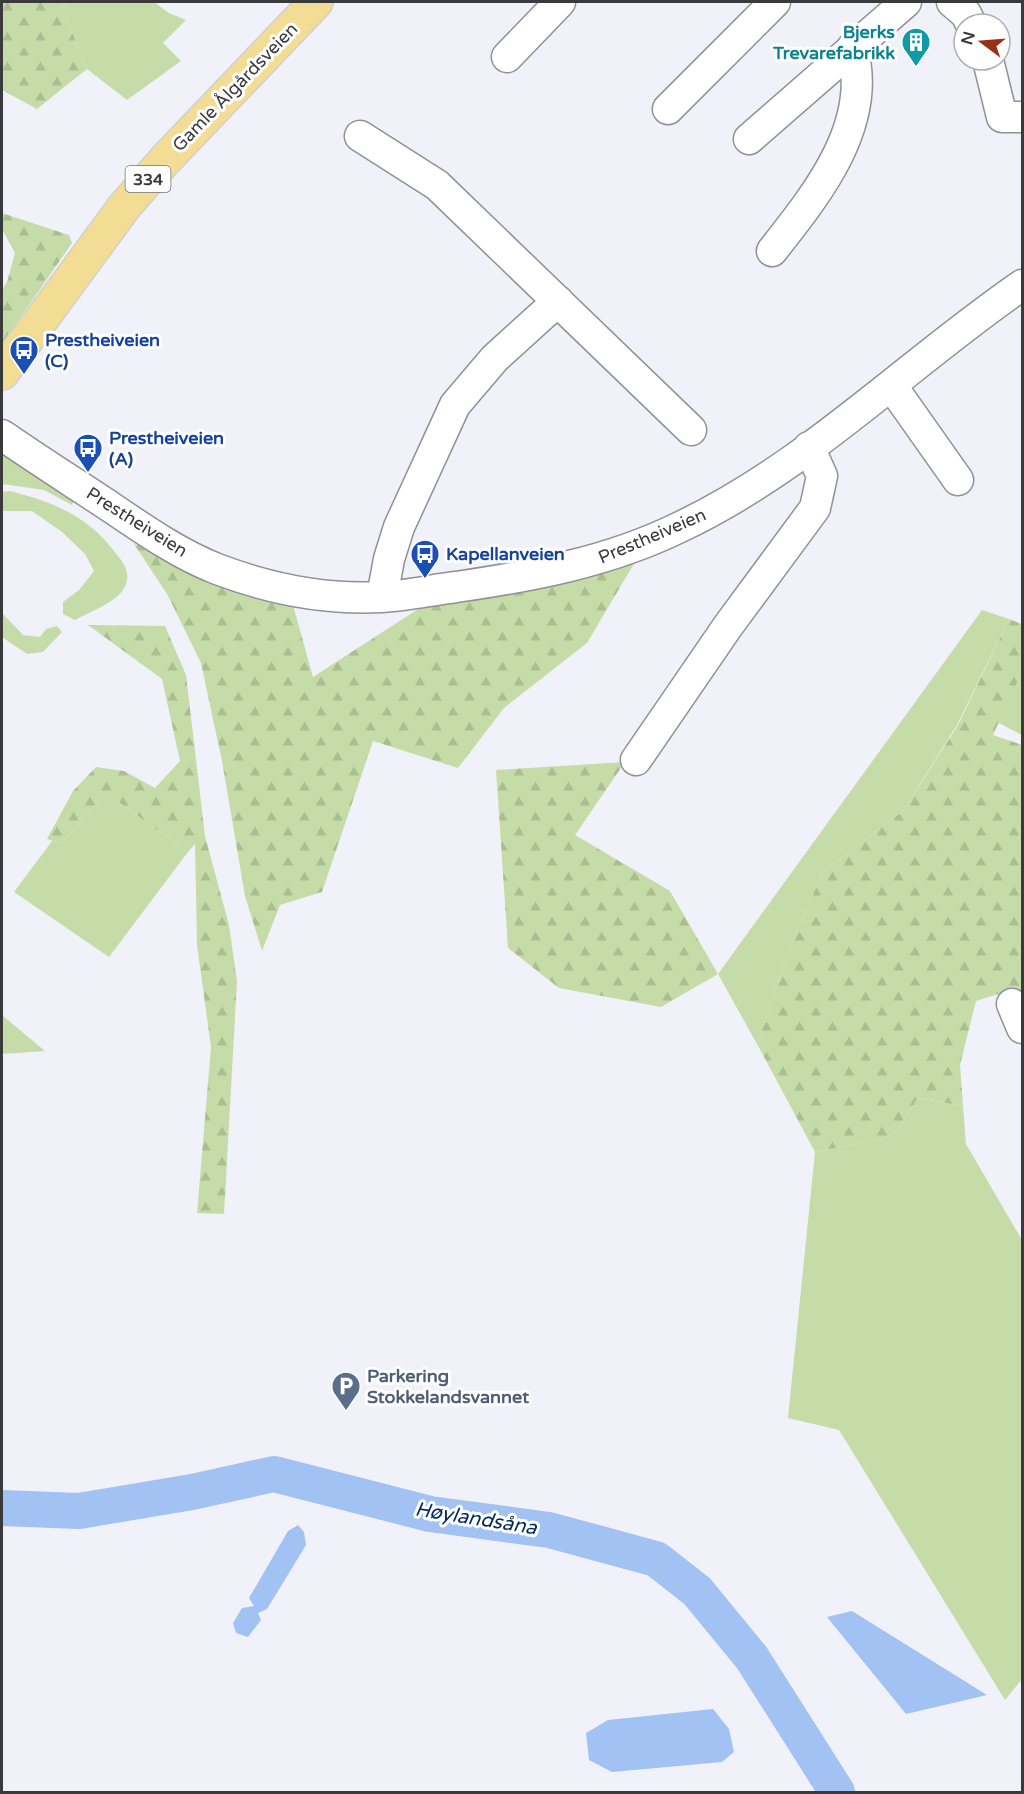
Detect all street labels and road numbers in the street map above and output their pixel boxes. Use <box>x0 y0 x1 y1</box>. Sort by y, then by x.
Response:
street label: Gamle Ålgårdsveien <box>168 18 302 156</box>
road number: 334 <box>126 166 170 192</box>
street label: Prestheiveien <box>82 482 192 562</box>
street label: Prestheiveien <box>595 503 709 569</box>

